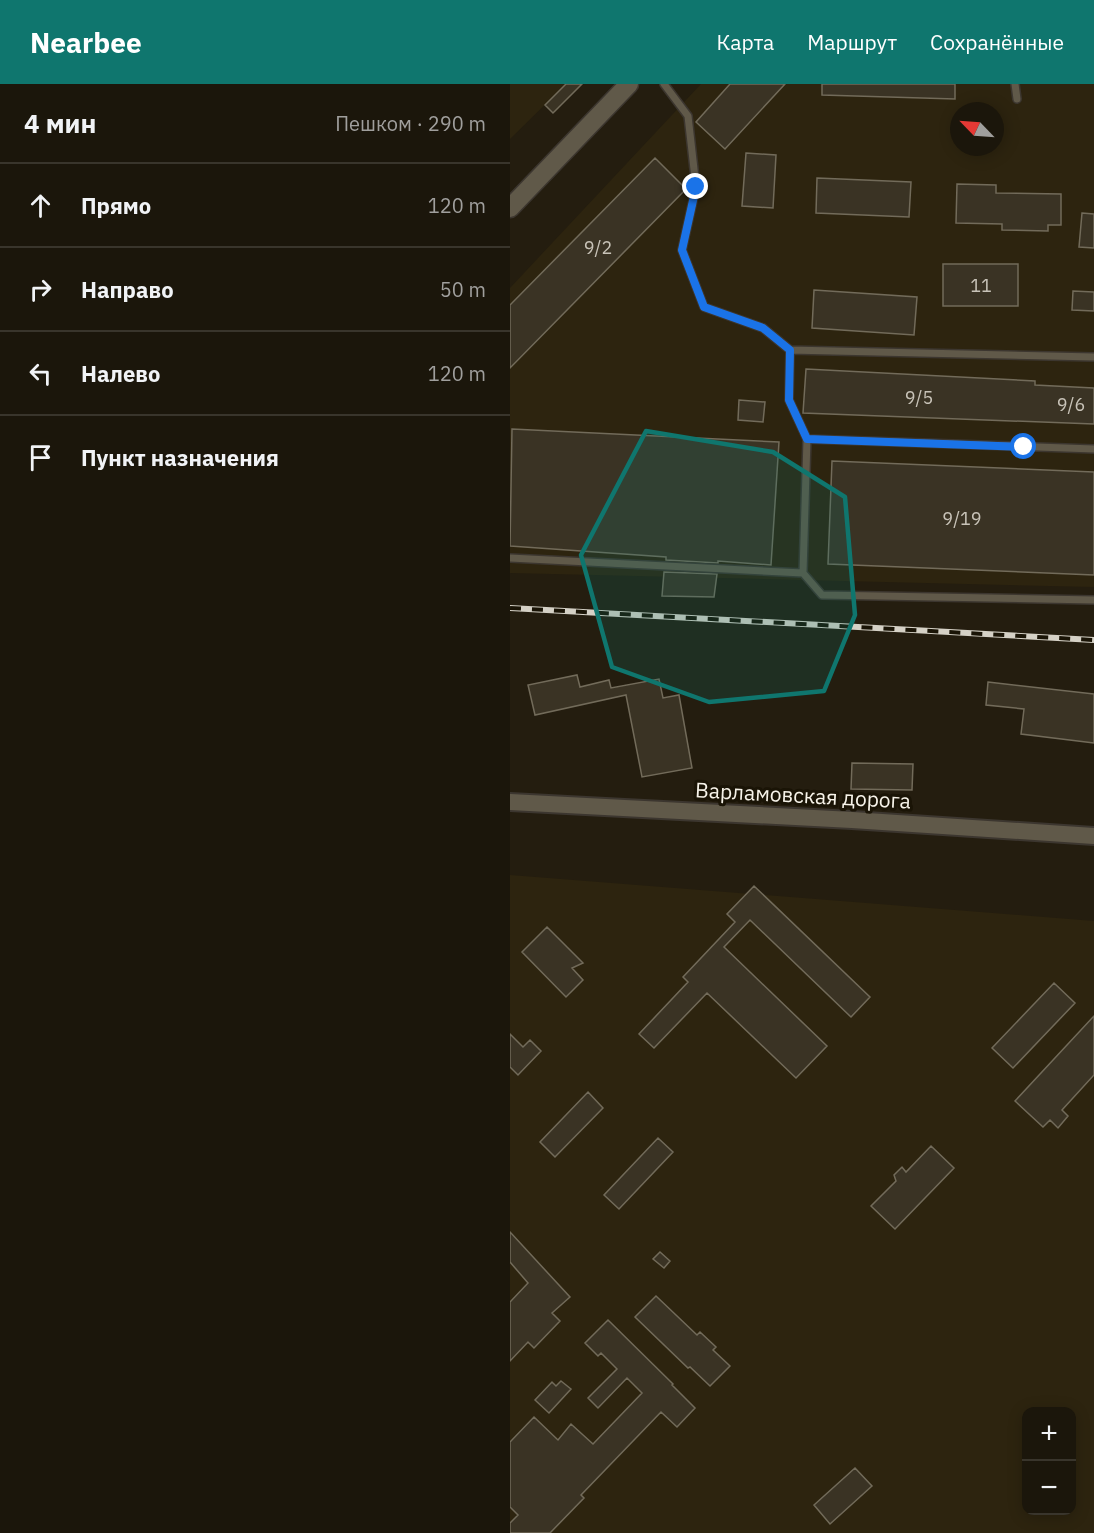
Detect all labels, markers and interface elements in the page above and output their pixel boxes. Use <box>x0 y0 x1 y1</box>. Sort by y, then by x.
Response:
text: Nearbee <box>30 24 142 61</box>
text: Карта <box>716 28 774 56</box>
text: Маршрут <box>807 28 897 56</box>
text: Сохранённые <box>930 28 1064 56</box>
north arrow <box>950 102 1004 156</box>
text: 4 мин <box>24 106 96 140</box>
text: Пешком · 290 m <box>335 110 486 137</box>
route end <box>682 173 708 199</box>
icon: ahead <box>24 189 57 222</box>
text: Прямо <box>81 191 151 220</box>
text: 120 m <box>428 192 486 219</box>
house number: 9/2 <box>584 236 612 259</box>
icon: right <box>24 273 57 306</box>
house number: 11 <box>970 274 992 297</box>
text: Направо <box>81 275 174 304</box>
text: 50 m <box>440 276 486 303</box>
icon: left <box>24 357 57 390</box>
text: Налево <box>81 359 160 388</box>
text: 120 m <box>428 360 486 387</box>
house number: 9/5 <box>905 386 933 409</box>
house number: 9/6 <box>1057 393 1085 416</box>
route start <box>1010 433 1036 459</box>
icon: arrive <box>24 441 57 474</box>
text: Пункт назначения <box>81 443 279 472</box>
house number: 9/19 <box>942 507 982 530</box>
street label: Варламовская дорога <box>695 775 911 815</box>
map controls <box>1022 1407 1076 1515</box>
button: + <box>1022 1407 1076 1461</box>
button: − <box>1022 1461 1076 1515</box>

